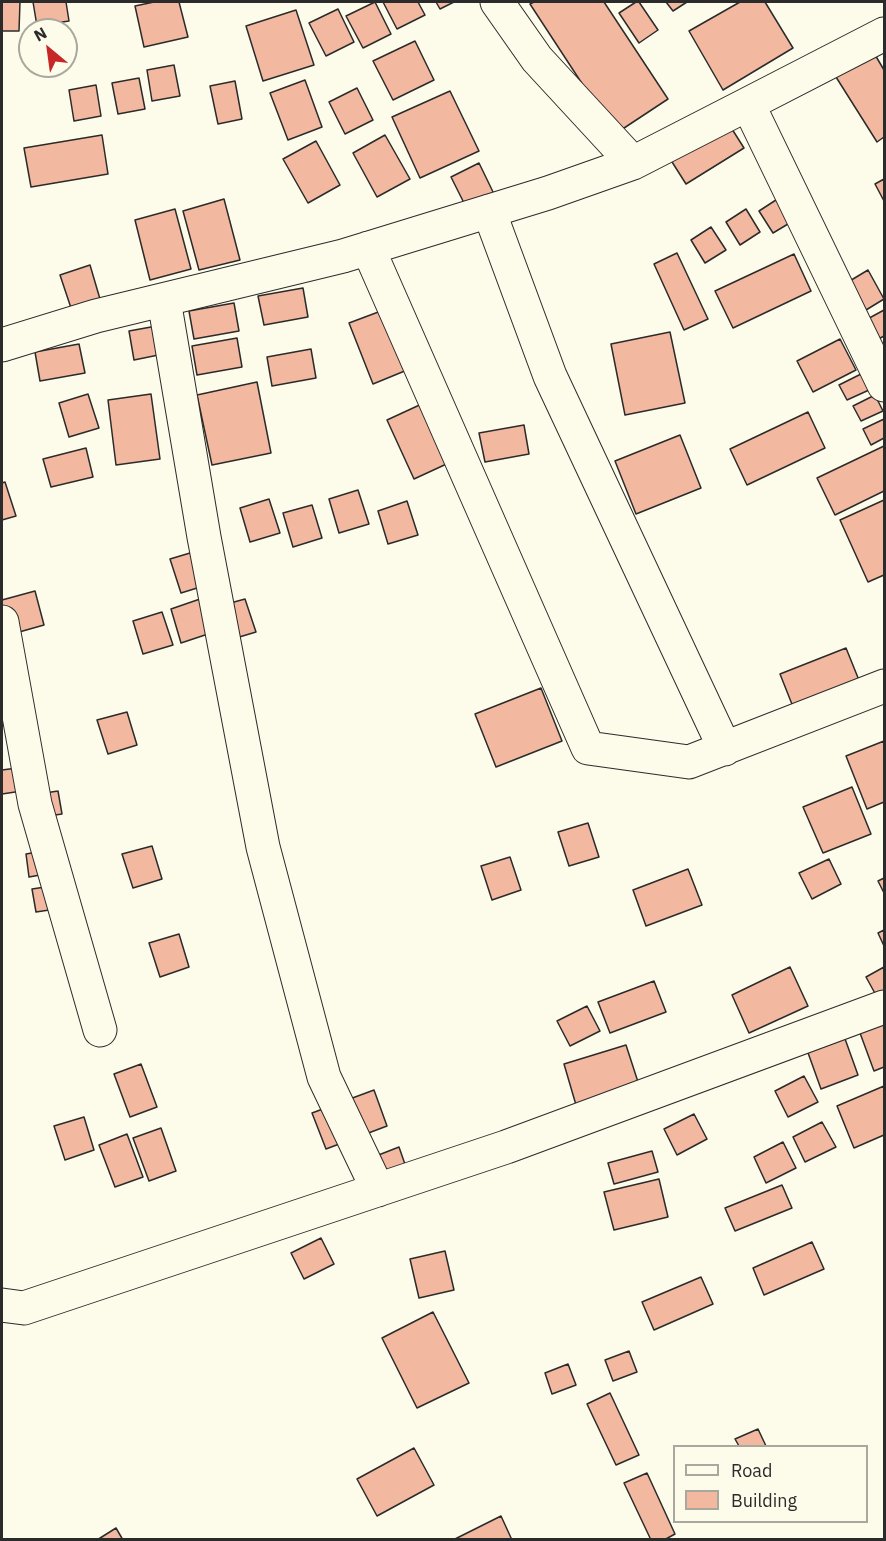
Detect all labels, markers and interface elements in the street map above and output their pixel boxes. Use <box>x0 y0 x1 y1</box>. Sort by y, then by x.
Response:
north arrow <box>18 18 78 78</box>
text: N <box>30 22 50 46</box>
legend <box>673 1445 868 1523</box>
text: Road <box>731 1459 772 1482</box>
text: Building <box>731 1489 797 1512</box>

